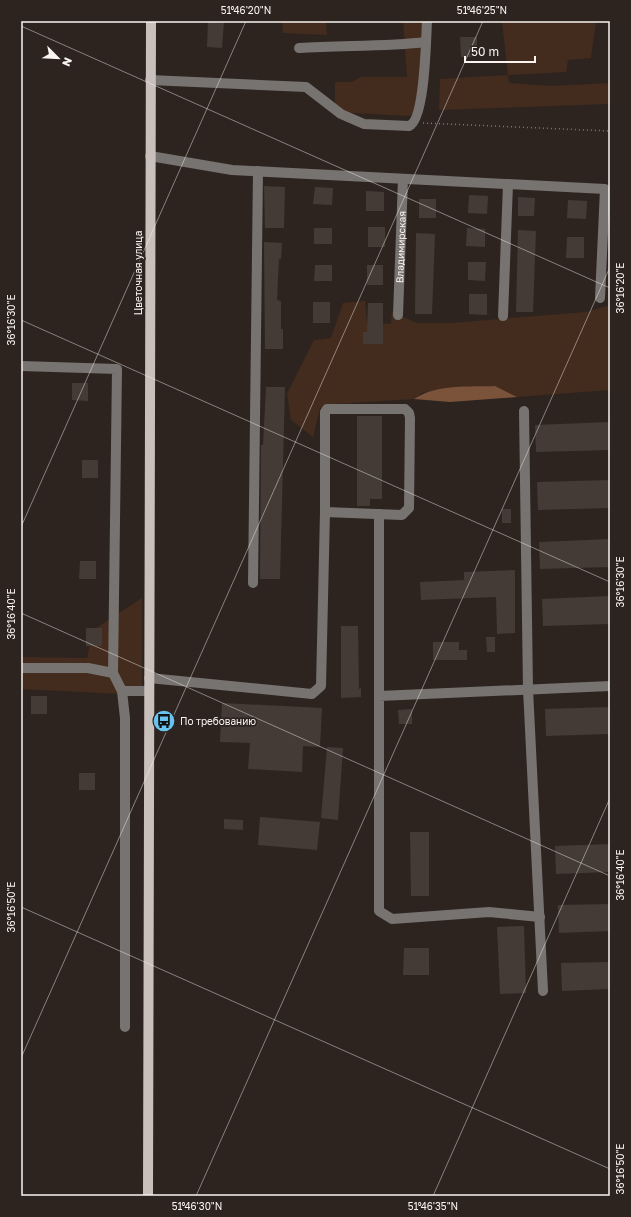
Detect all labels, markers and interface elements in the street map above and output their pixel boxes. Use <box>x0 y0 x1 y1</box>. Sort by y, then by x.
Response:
text: 51°46'20"N <box>221 4 271 16</box>
text: 51°46'25"N <box>457 4 507 16</box>
north arrow <box>38 38 78 78</box>
scale bar <box>465 38 535 64</box>
text: 50 m <box>471 44 499 59</box>
text: N <box>60 56 75 69</box>
street label: Владимирская <box>393 211 408 283</box>
street label: Цветочная улица <box>132 231 144 315</box>
text: 36°16'20"E <box>614 263 626 313</box>
text: 36°16'30"E <box>5 295 17 345</box>
text: 36°16'30"E <box>614 557 626 607</box>
text: 36°16'40"E <box>5 588 17 640</box>
bus stop icon: По требованию <box>151 708 177 734</box>
place label: По требованию <box>180 715 256 727</box>
text: 36°16'40"E <box>614 849 626 901</box>
text: 36°16'50"E <box>5 882 17 932</box>
text: 36°16'50"E <box>614 1144 626 1194</box>
text: 51°46'30"N <box>172 1200 222 1212</box>
text: 51°46'35"N <box>408 1200 458 1212</box>

